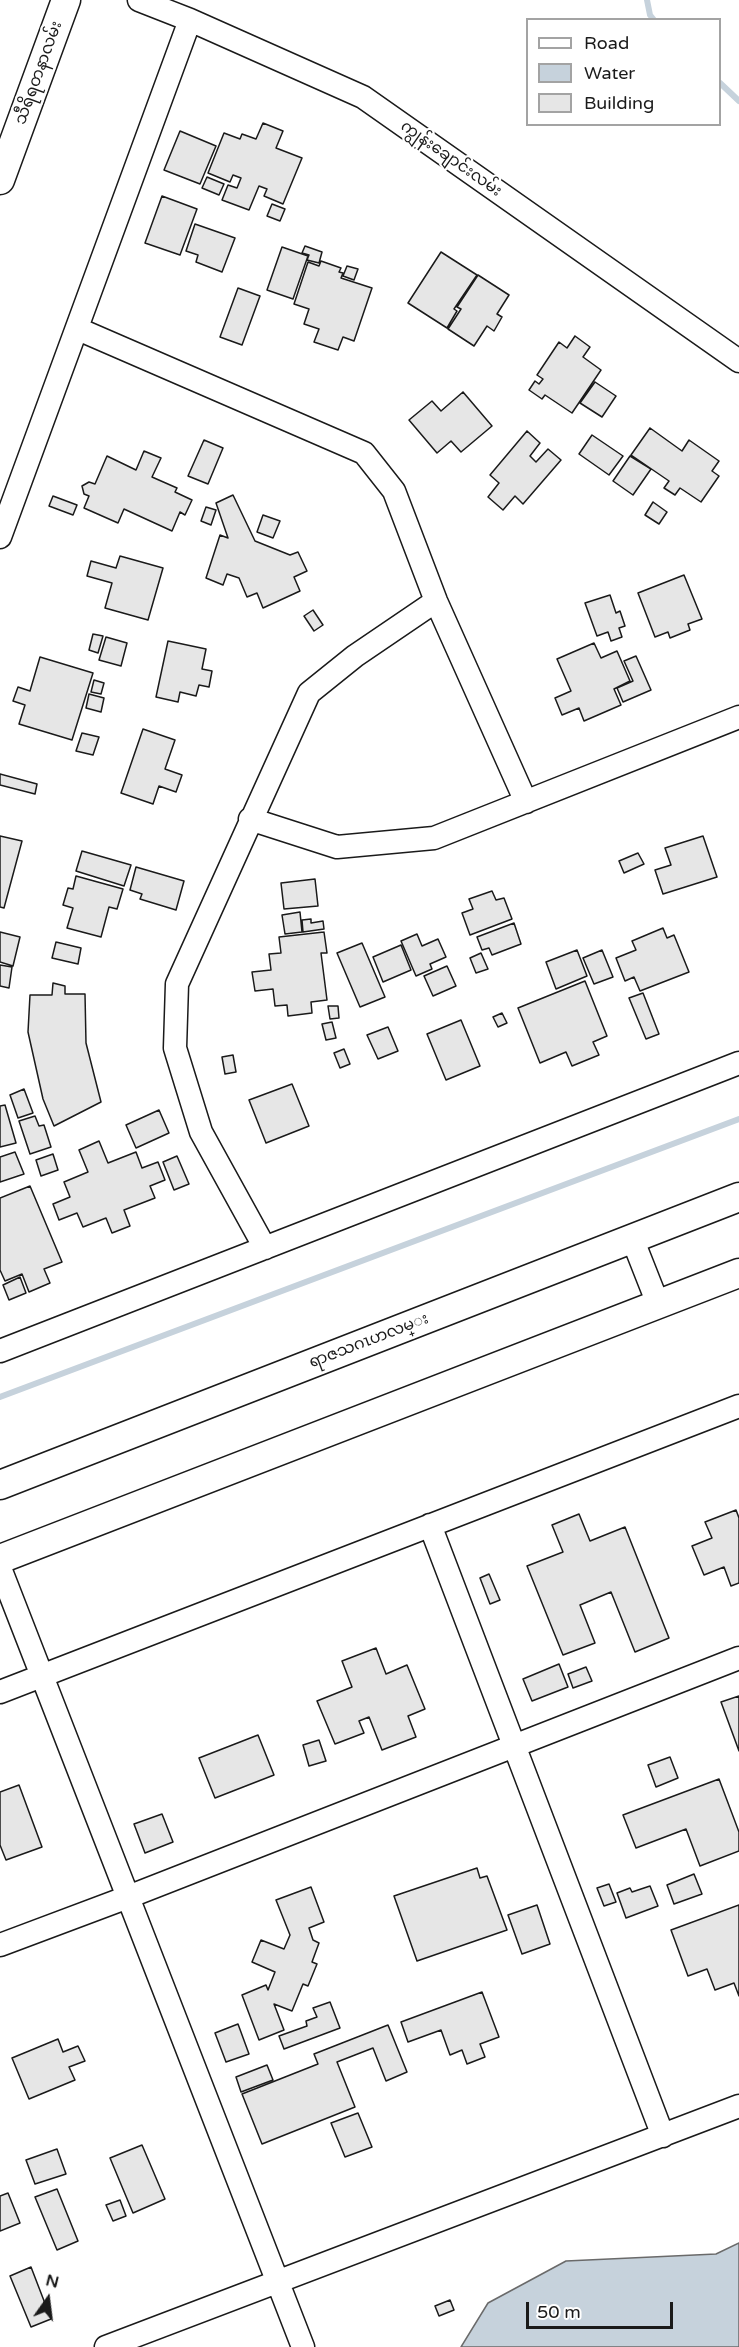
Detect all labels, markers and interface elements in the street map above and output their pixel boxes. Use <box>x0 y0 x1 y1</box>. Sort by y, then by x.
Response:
legend <box>526 18 721 126</box>
street label: သီရိရတနာလမ်း <box>11 19 67 127</box>
text: Road <box>584 32 629 54</box>
text: Water <box>584 62 635 84</box>
text: Building <box>584 92 654 114</box>
street label: ကျွန်းချောင်းလမ်း <box>397 117 505 201</box>
street label: ရာဇသဂၤဟလမ္း <box>307 1309 431 1373</box>
north arrow <box>18 2269 78 2329</box>
text: N <box>44 2270 61 2293</box>
scale bar <box>529 2290 676 2328</box>
text: 50 m <box>537 2301 581 2323</box>

